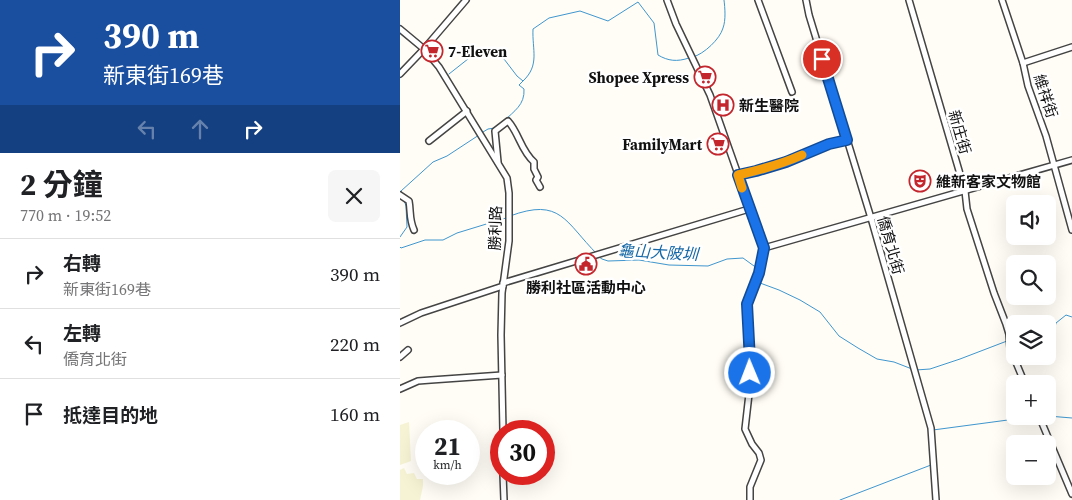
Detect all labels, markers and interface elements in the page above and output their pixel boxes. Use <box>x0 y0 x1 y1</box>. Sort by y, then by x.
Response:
text: 390 m <box>103 12 199 60</box>
icon: right <box>20 20 85 85</box>
pin <box>801 38 843 80</box>
supermarket icon: 7-Eleven <box>420 39 444 63</box>
place label: 7-Eleven <box>448 41 507 62</box>
icon: arrive <box>808 45 836 73</box>
text: 新東街169巷 <box>103 60 224 90</box>
supermarket icon: Shopee Xpress <box>693 65 717 89</box>
place label: Shopee Xpress <box>589 67 689 88</box>
street label: 維祥街 <box>1029 71 1063 121</box>
hospital icon: 新生醫院 <box>711 93 735 117</box>
place label: 新生醫院 <box>739 95 799 116</box>
street label: 新庄街 <box>944 107 976 157</box>
icon: left <box>133 115 161 143</box>
icon: ahead <box>186 115 214 143</box>
icon: right <box>239 115 267 143</box>
supermarket icon: FamilyMart <box>706 132 730 156</box>
place label: FamilyMart <box>622 134 703 155</box>
text: 2 分鐘 <box>20 164 103 205</box>
theatre icon: 維新客家文物館 <box>908 169 932 193</box>
button: close <box>328 170 380 222</box>
place label: 維新客家文物館 <box>936 171 1041 192</box>
map controls <box>1006 195 1056 485</box>
button: sound <box>1006 195 1056 245</box>
text: 770 m · 19:52 <box>20 204 111 226</box>
street label: 勝利路 <box>484 205 506 251</box>
street label: 僑育北街 <box>873 213 909 277</box>
water label: 龜山大陂圳 <box>617 239 701 265</box>
text: 右轉 <box>63 250 101 276</box>
public building icon: 勝利社區活動中心 <box>574 252 598 276</box>
button: search <box>1006 255 1056 305</box>
icon: right <box>20 260 48 288</box>
text: 390 m <box>330 261 380 287</box>
place label: 勝利社區活動中心 <box>526 277 646 298</box>
text: 新東街169巷 <box>63 278 151 300</box>
button: layers <box>1006 315 1056 365</box>
text: 左轉 <box>63 320 101 346</box>
icon: left <box>20 330 48 358</box>
text: 220 m <box>330 331 380 357</box>
position arrow <box>723 346 775 398</box>
text: 僑育北街 <box>63 348 127 370</box>
button: + <box>1006 375 1056 425</box>
icon: arrive <box>20 400 48 428</box>
text: 160 m <box>330 401 380 427</box>
text: 抵達目的地 <box>63 402 158 428</box>
speed limit sign: 30 <box>490 420 555 485</box>
text: 21 <box>434 429 461 463</box>
button: − <box>1006 435 1056 485</box>
text: km/h <box>433 457 462 473</box>

